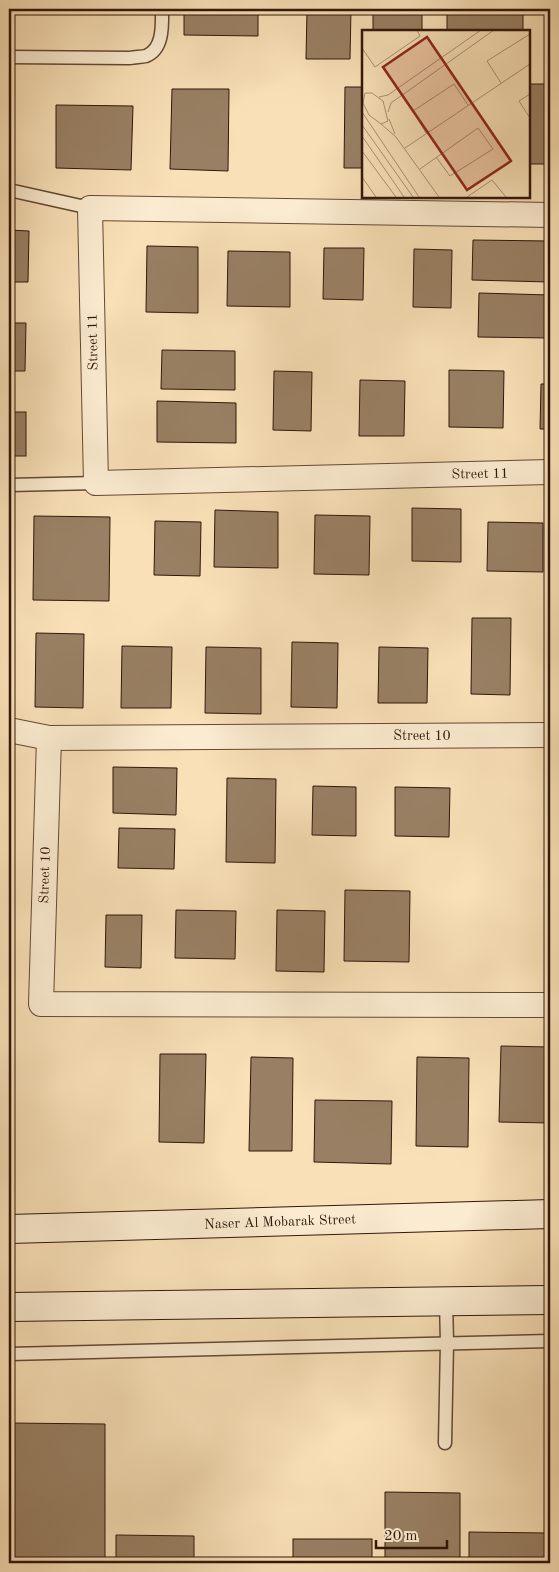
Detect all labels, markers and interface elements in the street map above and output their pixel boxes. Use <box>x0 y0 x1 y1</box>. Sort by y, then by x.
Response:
inset map <box>362 30 529 198</box>
street label: Street 11 <box>86 313 100 371</box>
street label: Street 11 <box>451 467 509 481</box>
street label: Street 10 <box>393 729 451 743</box>
street label: Street 10 <box>37 846 53 904</box>
street label: Naser Al Mobarak Street <box>204 1212 356 1232</box>
scale bar <box>376 1517 448 1549</box>
text: 20 m <box>384 1529 418 1544</box>

